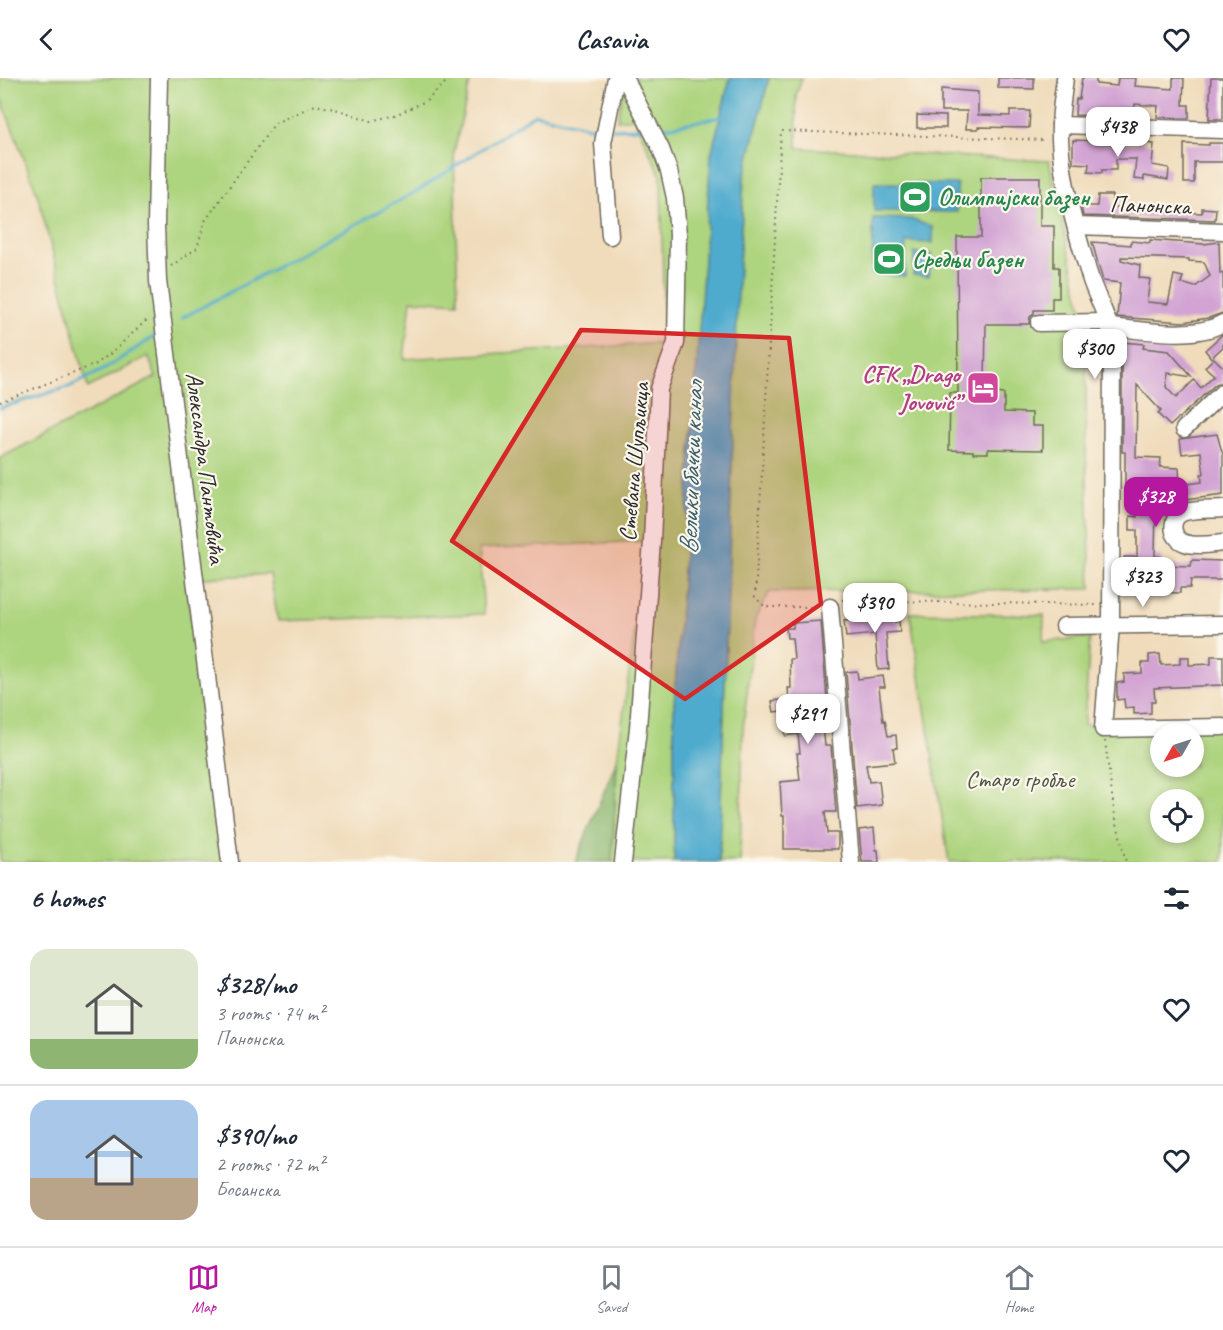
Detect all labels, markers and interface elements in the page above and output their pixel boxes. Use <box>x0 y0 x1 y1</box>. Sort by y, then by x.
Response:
text: Casavia <box>576 22 647 56</box>
icon: back <box>30 23 63 56</box>
icon: heart <box>1160 23 1193 56</box>
pin: $438 <box>1082 107 1154 158</box>
text: $438 <box>1100 114 1136 139</box>
sports icon: Олимпијски базен <box>897 179 933 215</box>
place label: Олимпијски базен <box>938 182 1091 213</box>
street label: Панонска <box>1109 189 1193 221</box>
sports icon: Средњи базен <box>871 241 907 277</box>
place label: Средњи базен <box>912 244 1025 275</box>
pin: $300 <box>1059 329 1131 380</box>
text: $300 <box>1077 336 1113 361</box>
place label: CFK „Drago Jovović” <box>862 359 966 417</box>
hotel icon: CFK „Drago Jovović” <box>965 370 1001 406</box>
street label: Александра Пантовића <box>179 371 233 567</box>
water label: Велики бачки канал <box>672 377 711 555</box>
street label: Стевана Шупљикца <box>612 380 656 543</box>
pin: $328 <box>1120 477 1192 528</box>
text: $328 <box>1138 484 1174 509</box>
pin: $323 <box>1107 557 1179 608</box>
text: $323 <box>1125 564 1161 589</box>
pin: $390 <box>839 583 911 634</box>
text: $390 <box>857 590 893 615</box>
pin: $291 <box>772 694 844 745</box>
text: $291 <box>790 701 826 726</box>
north arrow <box>1150 723 1204 777</box>
map controls <box>1150 723 1204 843</box>
park label: Старо гробље <box>966 764 1077 794</box>
button: locate <box>1150 789 1204 843</box>
text: 6 homes <box>30 882 104 915</box>
icon: filters <box>1160 882 1193 915</box>
text: $328/mo <box>216 968 296 1001</box>
icon: home <box>78 973 150 1045</box>
icon: heart <box>1160 993 1193 1026</box>
text: 3 rooms · 74 m² <box>216 1001 324 1026</box>
text: Панонска <box>216 1026 283 1051</box>
text: $390/mo <box>216 1119 296 1152</box>
icon: home <box>78 1124 150 1196</box>
icon: heart <box>1160 1144 1193 1177</box>
text: 2 rooms · 72 m² <box>216 1152 324 1177</box>
text: Босанска <box>216 1177 279 1202</box>
tab: Map <box>187 1261 220 1317</box>
tab: Saved <box>595 1261 628 1317</box>
tab: Home <box>1003 1261 1036 1317</box>

